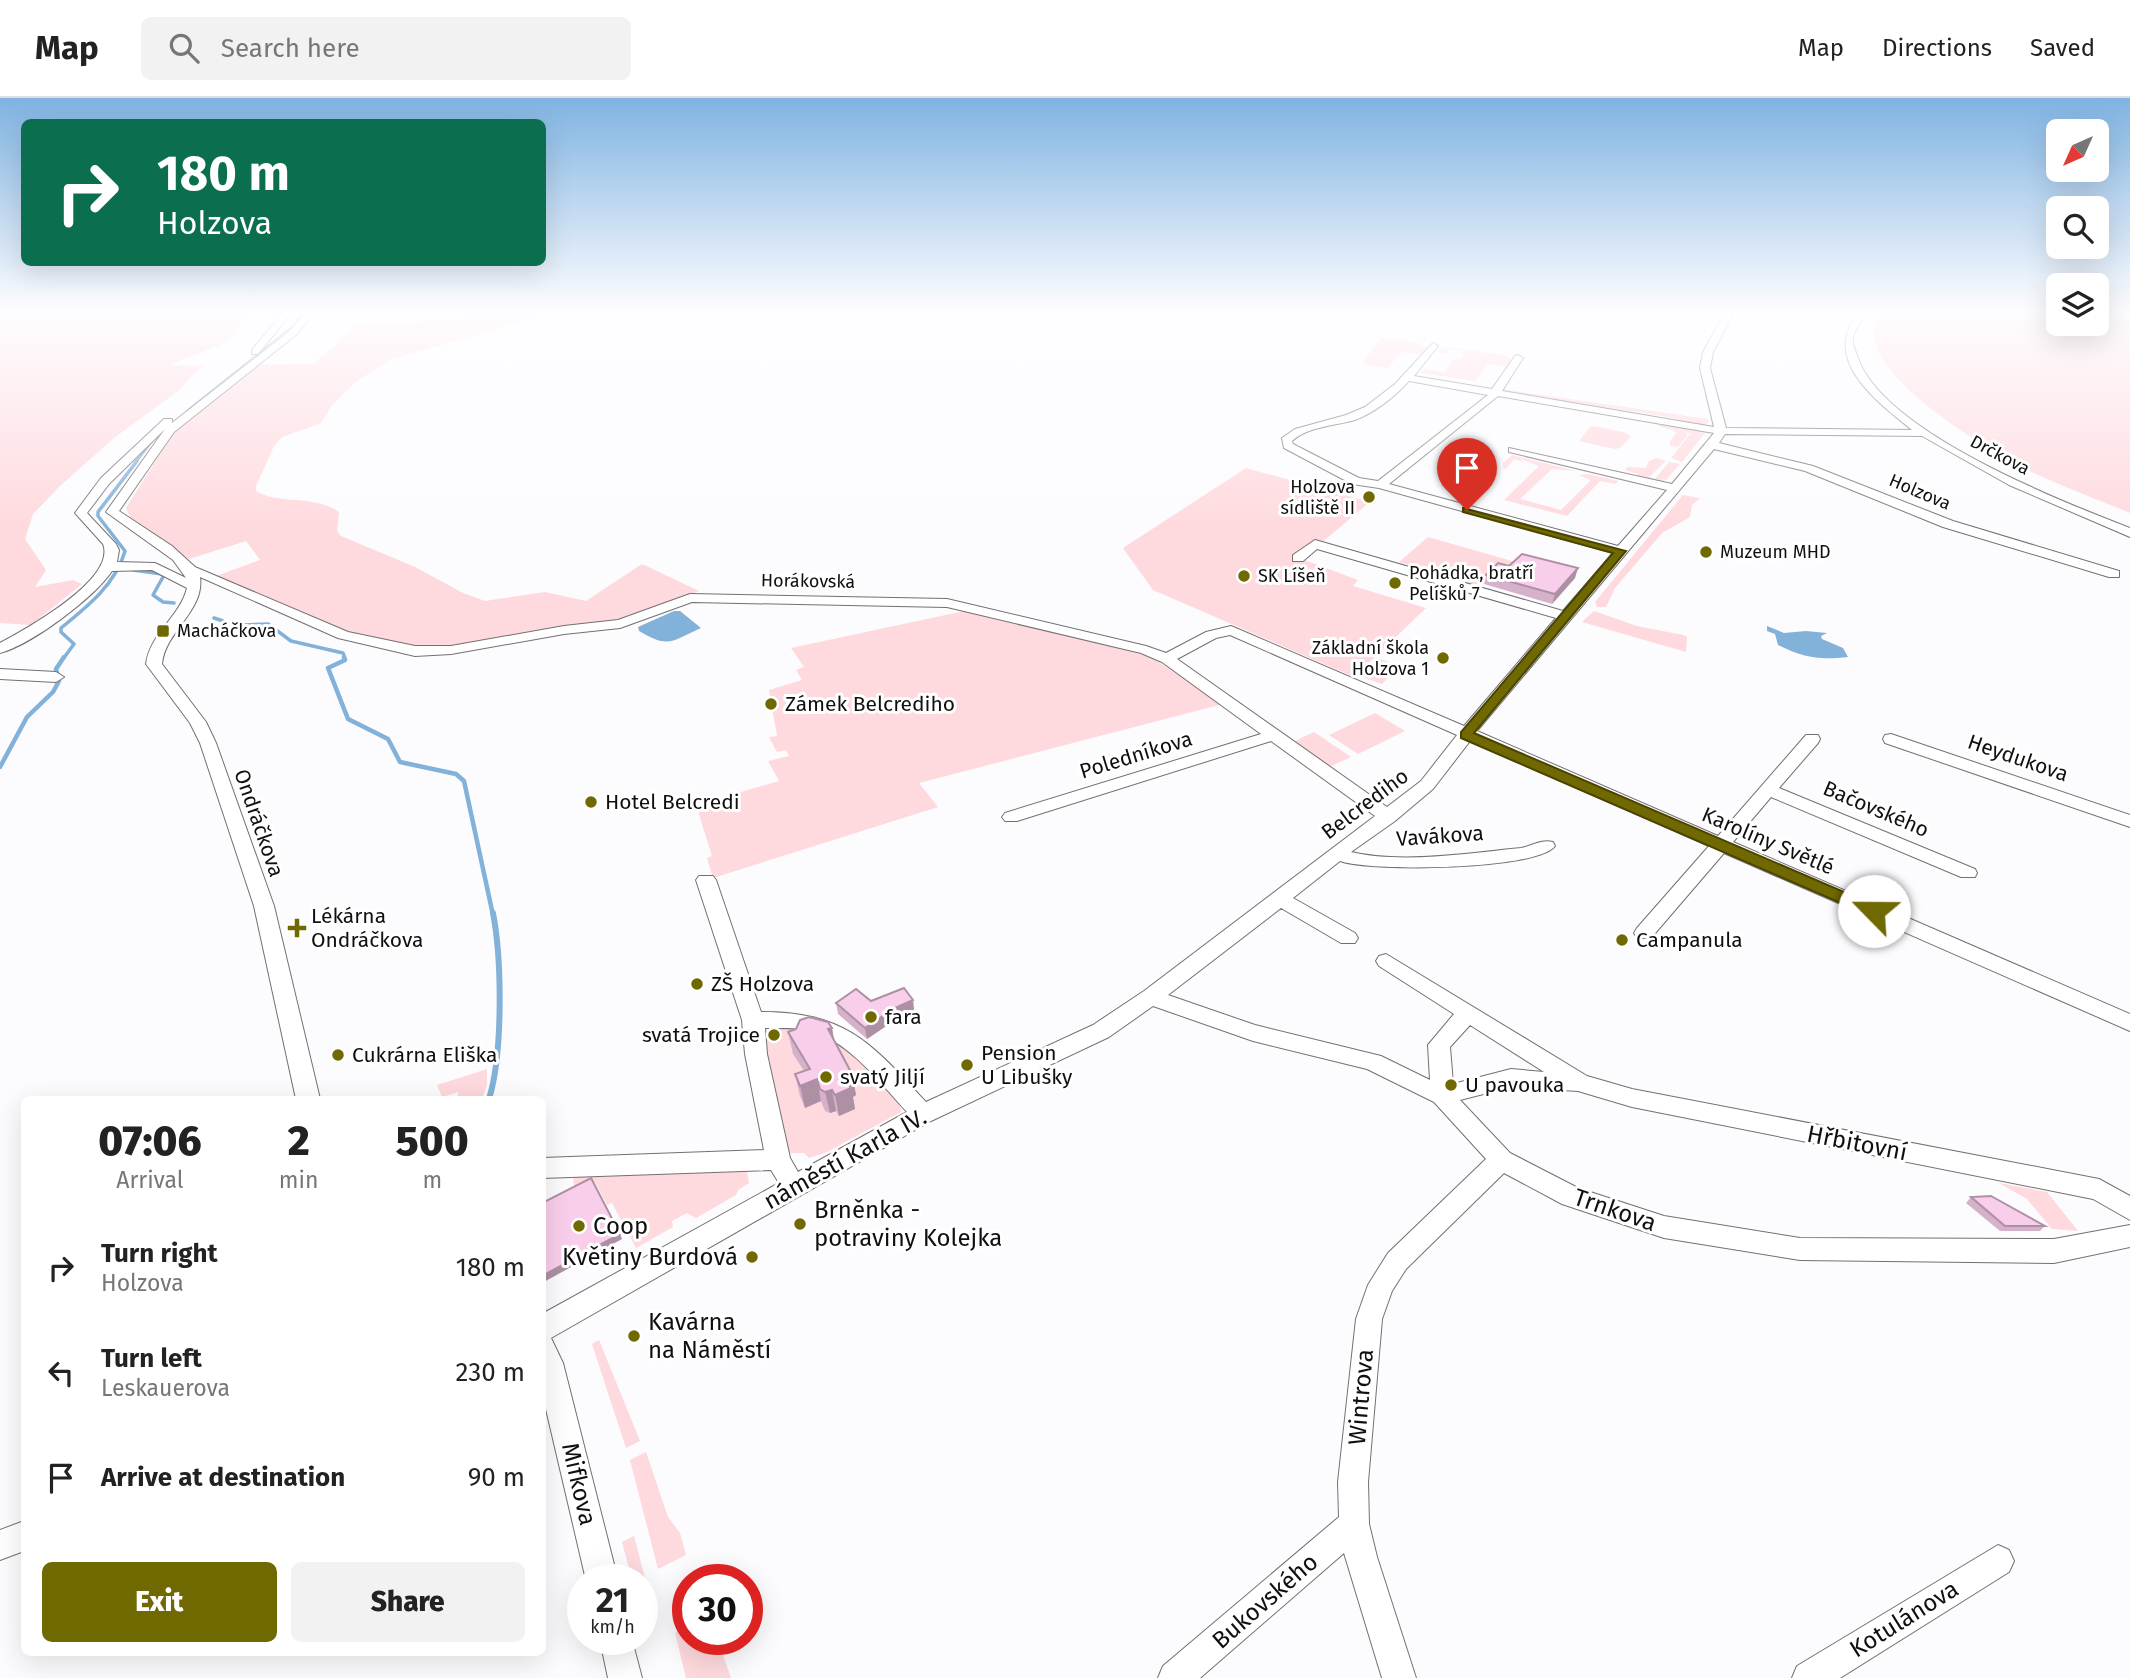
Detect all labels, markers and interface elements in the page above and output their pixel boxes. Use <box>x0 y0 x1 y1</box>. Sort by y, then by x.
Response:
search box <box>141 17 631 80</box>
text: Map <box>35 28 99 68</box>
icon: search <box>165 29 203 67</box>
text: Search here <box>221 33 360 64</box>
text: Map <box>1798 34 1844 62</box>
text: Directions <box>1882 34 1992 62</box>
text: Saved <box>2030 34 2095 62</box>
north arrow <box>2046 119 2109 182</box>
map controls <box>2046 119 2109 336</box>
text: 180 m <box>157 144 290 203</box>
icon: right <box>42 147 133 238</box>
button: search <box>2046 196 2109 259</box>
text: Holzova <box>157 204 272 242</box>
button: layers <box>2046 273 2109 336</box>
street label: Drčkova <box>1966 430 2034 480</box>
pin <box>1437 438 1497 510</box>
icon: arrive <box>1448 449 1486 487</box>
street label: Holzova <box>1886 469 1954 515</box>
place label: Holzova sídliště II <box>1281 476 1355 519</box>
marker: Holzova sídliště II <box>1361 489 1377 505</box>
place label: Muzeum MHD <box>1720 541 1831 563</box>
marker: Muzeum MHD <box>1698 544 1714 560</box>
place label: Pohádka, bratří Pelíšků 7 <box>1409 562 1534 605</box>
place label: SK Líšeň <box>1258 565 1326 587</box>
marker: SK Líšeň <box>1236 568 1252 584</box>
street label: Horákovská <box>761 569 855 593</box>
marker: Pohádka, bratří Pelíšků 7 <box>1387 575 1403 591</box>
place label: Macháčkova <box>177 620 276 642</box>
marker: Macháčkova <box>155 623 171 639</box>
place label: Základní škola Holzova 1 <box>1312 637 1429 680</box>
marker: Základní škola Holzova 1 <box>1435 650 1451 666</box>
place label: Zámek Belcrediho <box>785 691 955 717</box>
marker: Zámek Belcrediho <box>763 696 779 712</box>
street label: Poledníkova <box>1076 726 1196 784</box>
street label: Heydukova <box>1964 729 2072 787</box>
street label: Belcrediho <box>1316 763 1414 845</box>
street label: Ondráčkova <box>228 766 290 880</box>
street label: Bačovského <box>1819 775 1933 843</box>
place label: Hotel Belcredi <box>605 789 740 815</box>
marker: Hotel Belcredi <box>583 794 599 810</box>
street label: Karolíny Světlé <box>1698 801 1838 881</box>
street label: Vavákova <box>1395 820 1485 852</box>
position arrow <box>1837 874 1911 948</box>
place label: Lékárna Ondráčkova <box>311 903 423 953</box>
marker: Lékárna Ondráčkova <box>289 920 305 936</box>
place label: Campanula <box>1636 927 1743 953</box>
marker: Campanula <box>1614 932 1630 948</box>
place label: ZŠ Holzova <box>711 971 814 997</box>
marker: ZŠ Holzova <box>689 976 705 992</box>
place label: fara <box>885 1004 922 1030</box>
marker: fara <box>863 1009 879 1025</box>
place label: svatá Trojice <box>642 1022 760 1048</box>
marker: svatá Trojice <box>766 1027 782 1043</box>
place label: Pension U Libušky <box>981 1040 1073 1090</box>
place label: Cukrárna Eliška <box>352 1042 497 1068</box>
marker: Cukrárna Eliška <box>330 1047 346 1063</box>
marker: Pension U Libušky <box>959 1057 975 1073</box>
place label: svatý Jiljí <box>840 1064 925 1090</box>
marker: svatý Jiljí <box>818 1069 834 1085</box>
place label: U pavouka <box>1465 1072 1564 1098</box>
marker: U pavouka <box>1443 1077 1459 1093</box>
street label: náměstí Karla IV. <box>759 1103 931 1215</box>
text: 07:06 <box>98 1116 201 1166</box>
text: 2 <box>288 1116 310 1166</box>
text: 500 <box>396 1116 469 1166</box>
street label: Hřbitovní <box>1805 1120 1910 1166</box>
text: Arrival <box>116 1166 184 1194</box>
text: min <box>279 1166 319 1194</box>
text: m <box>422 1166 442 1194</box>
street label: Trnkova <box>1570 1183 1660 1237</box>
place label: Brněnka - potraviny Kolejka <box>814 1196 1002 1252</box>
place label: Coop <box>593 1212 648 1240</box>
marker: Brněnka - potraviny Kolejka <box>792 1216 808 1232</box>
marker: Coop <box>571 1218 587 1234</box>
text: Turn right <box>101 1238 218 1269</box>
place label: Květiny Burdová <box>562 1243 738 1271</box>
icon: right <box>42 1249 80 1287</box>
marker: Květiny Burdová <box>744 1249 760 1265</box>
text: 180 m <box>456 1252 525 1283</box>
text: Holzova <box>101 1269 184 1297</box>
place label: Kavárna na Náměstí <box>648 1308 771 1364</box>
marker: Kavárna na Náměstí <box>626 1328 642 1344</box>
text: Turn left <box>101 1343 202 1374</box>
street label: Wintrova <box>1343 1348 1379 1446</box>
icon: left <box>42 1354 80 1392</box>
text: 230 m <box>456 1357 525 1388</box>
text: Leskauerova <box>101 1374 230 1402</box>
street label: Mifkova <box>556 1440 602 1528</box>
icon: arrive <box>42 1459 80 1497</box>
text: Arrive at destination <box>101 1462 345 1493</box>
text: 90 m <box>468 1462 525 1493</box>
street label: Bukovského <box>1207 1548 1323 1654</box>
button: Exit <box>42 1562 277 1642</box>
button: Share <box>291 1562 525 1642</box>
speed limit sign: 30 <box>672 1564 763 1655</box>
street label: Kotulánova <box>1844 1575 1964 1663</box>
text: 21 <box>596 1579 629 1621</box>
text: km/h <box>590 1616 635 1638</box>

